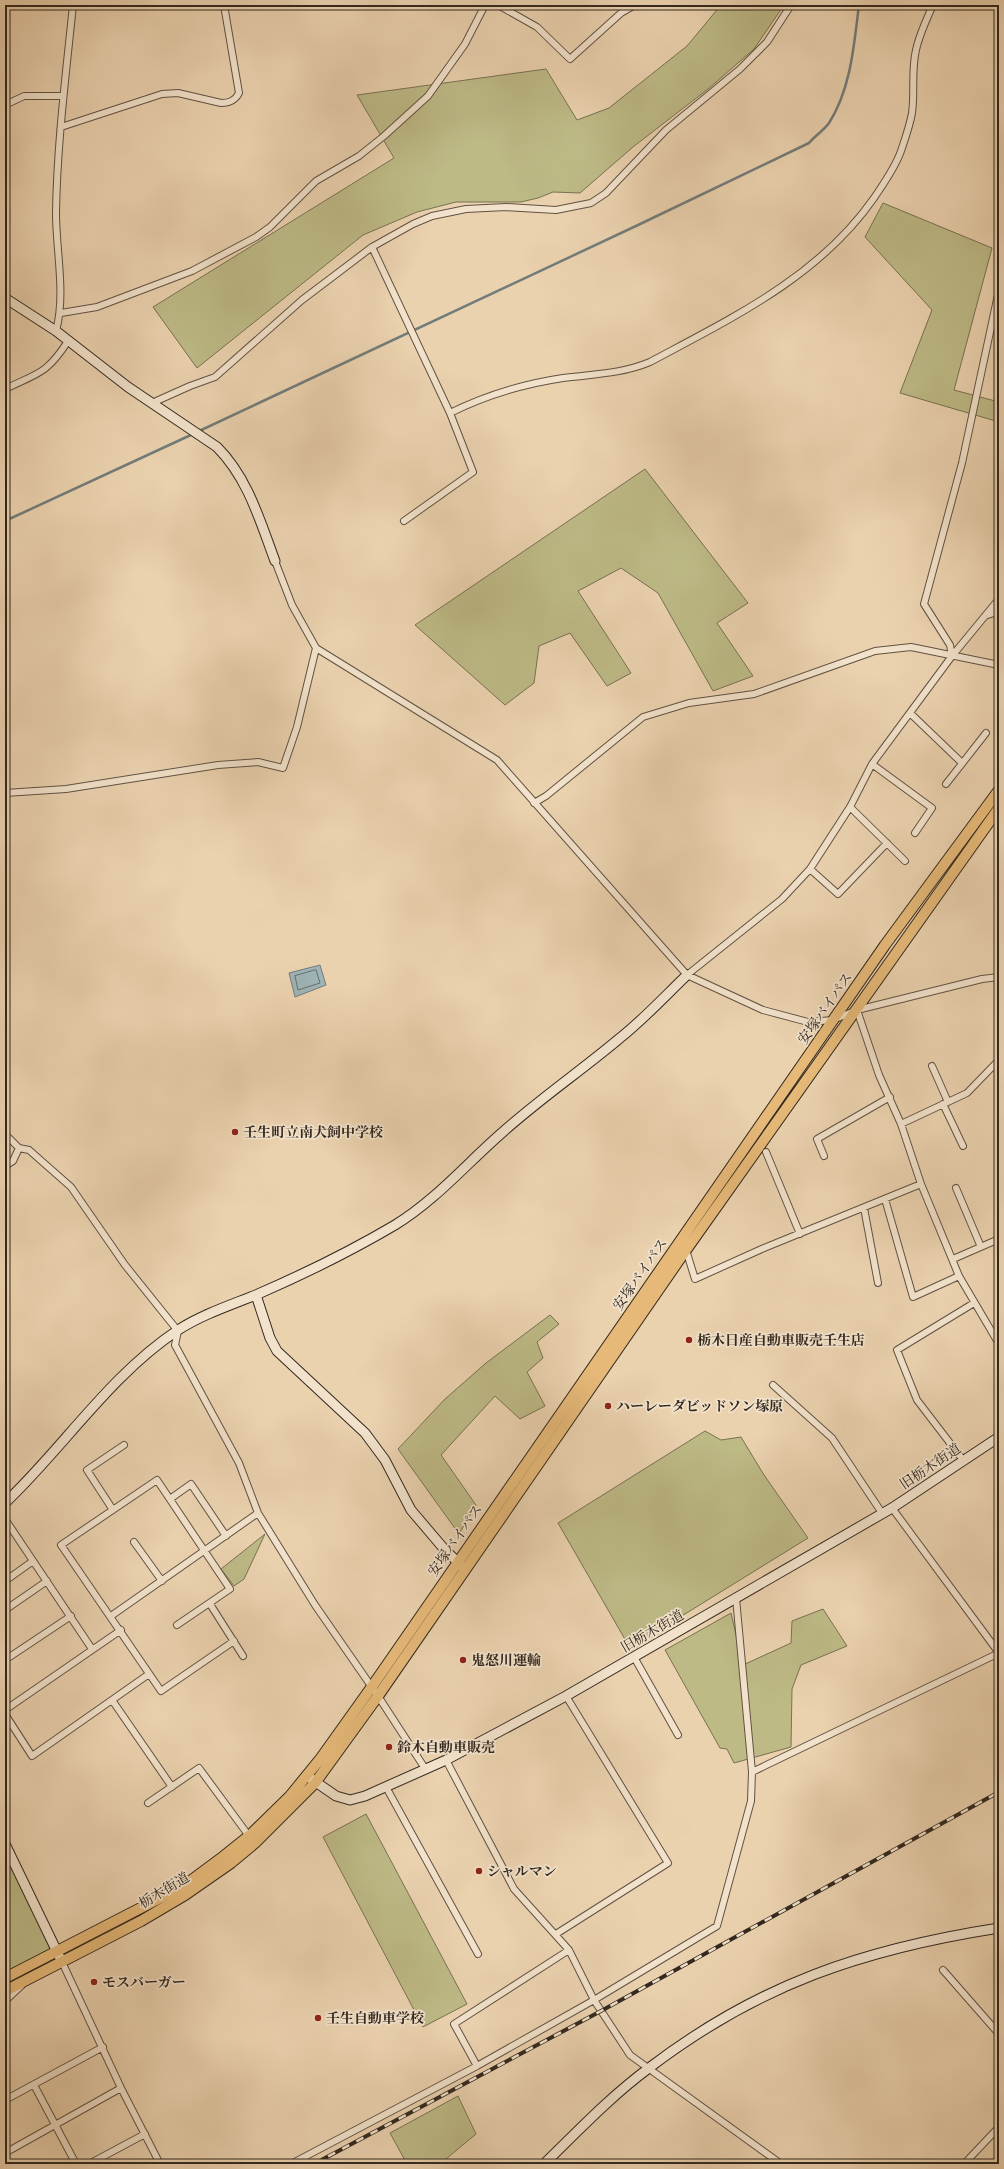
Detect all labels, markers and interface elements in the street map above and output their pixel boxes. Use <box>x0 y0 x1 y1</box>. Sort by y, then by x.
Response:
street label: 安塚バイパス <box>794 969 859 1049</box>
place label: 壬生町立南犬飼中学校 <box>243 1124 383 1144</box>
marker: 壬生町立南犬飼中学校 <box>230 1127 240 1137</box>
street label: 安塚バイパス <box>609 1235 674 1315</box>
place label: 栃木日産自動車販売壬生店 <box>697 1332 865 1352</box>
marker: 栃木日産自動車販売壬生店 <box>684 1335 694 1345</box>
place label: ハーレーダビッドソン塚原 <box>616 1398 783 1418</box>
marker: ハーレーダビッドソン塚原 <box>603 1401 613 1411</box>
street label: 旧栃木街道 <box>897 1440 966 1496</box>
street label: 安塚バイパス <box>424 1501 489 1581</box>
street label: 旧栃木街道 <box>618 1607 688 1659</box>
place label: 鬼怒川運輸 <box>471 1652 541 1672</box>
marker: 鬼怒川運輸 <box>458 1655 468 1665</box>
place label: 鈴木自動車販売 <box>397 1739 495 1759</box>
marker: 鈴木自動車販売 <box>384 1742 394 1752</box>
place label: シャルマン <box>487 1863 557 1883</box>
marker: シャルマン <box>474 1866 484 1876</box>
street label: 栃木街道 <box>136 1869 194 1915</box>
place label: モスバーガー <box>102 1974 186 1994</box>
marker: モスバーガー <box>89 1977 99 1987</box>
place label: 壬生自動車学校 <box>326 2010 424 2030</box>
marker: 壬生自動車学校 <box>313 2013 323 2023</box>

